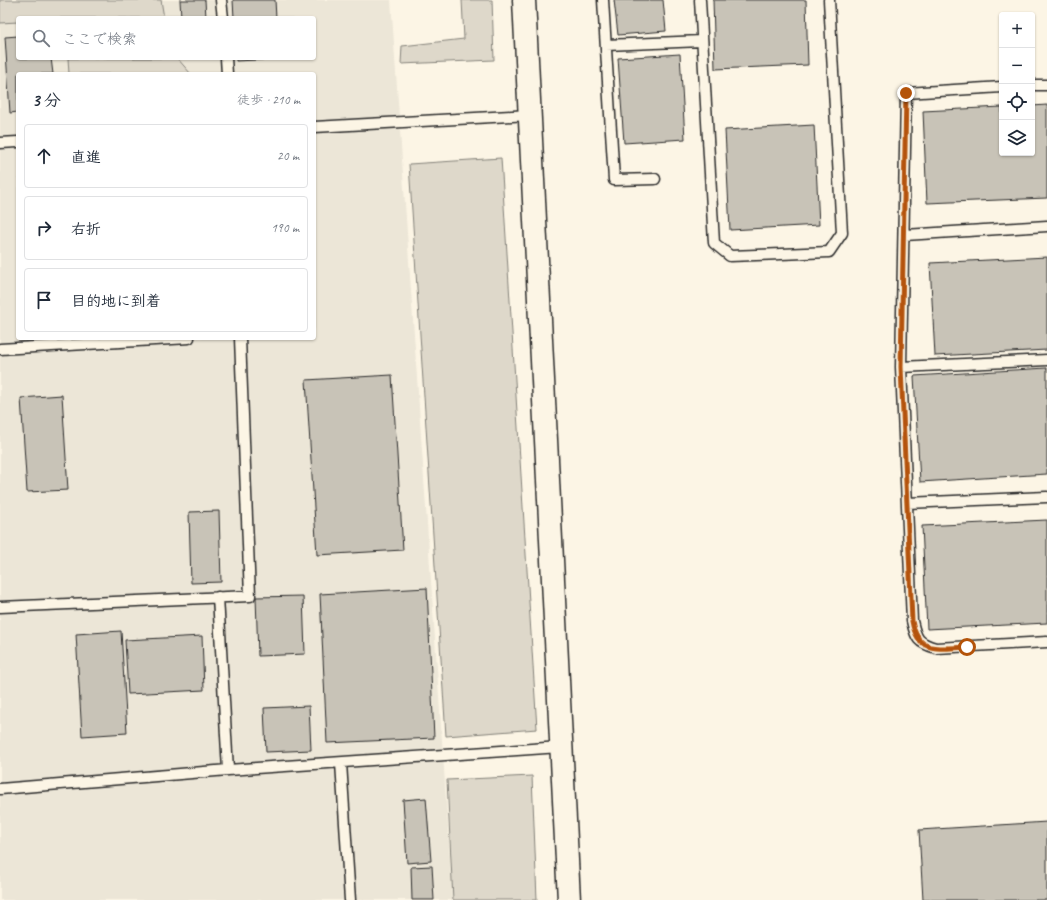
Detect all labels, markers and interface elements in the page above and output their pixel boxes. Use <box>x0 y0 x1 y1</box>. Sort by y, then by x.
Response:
map controls <box>999 12 1035 156</box>
button: + <box>999 12 1035 48</box>
search box <box>16 16 316 60</box>
icon: search <box>30 27 52 49</box>
text: ここで検索 <box>62 30 137 49</box>
button: − <box>999 48 1035 84</box>
route end <box>897 84 915 102</box>
button: locate <box>999 84 1035 120</box>
text: 3 分 <box>32 90 61 111</box>
text: 徒歩 · 210 m <box>237 92 300 108</box>
button: layers <box>999 120 1035 156</box>
icon: ahead <box>33 145 55 167</box>
text: 直進 <box>71 148 101 167</box>
text: 20 m <box>277 148 299 164</box>
icon: right <box>33 217 55 239</box>
text: 右折 <box>71 220 101 239</box>
text: 190 m <box>271 220 299 236</box>
icon: arrive <box>33 289 55 311</box>
text: 目的地に到着 <box>71 292 161 311</box>
route start <box>958 638 976 656</box>

